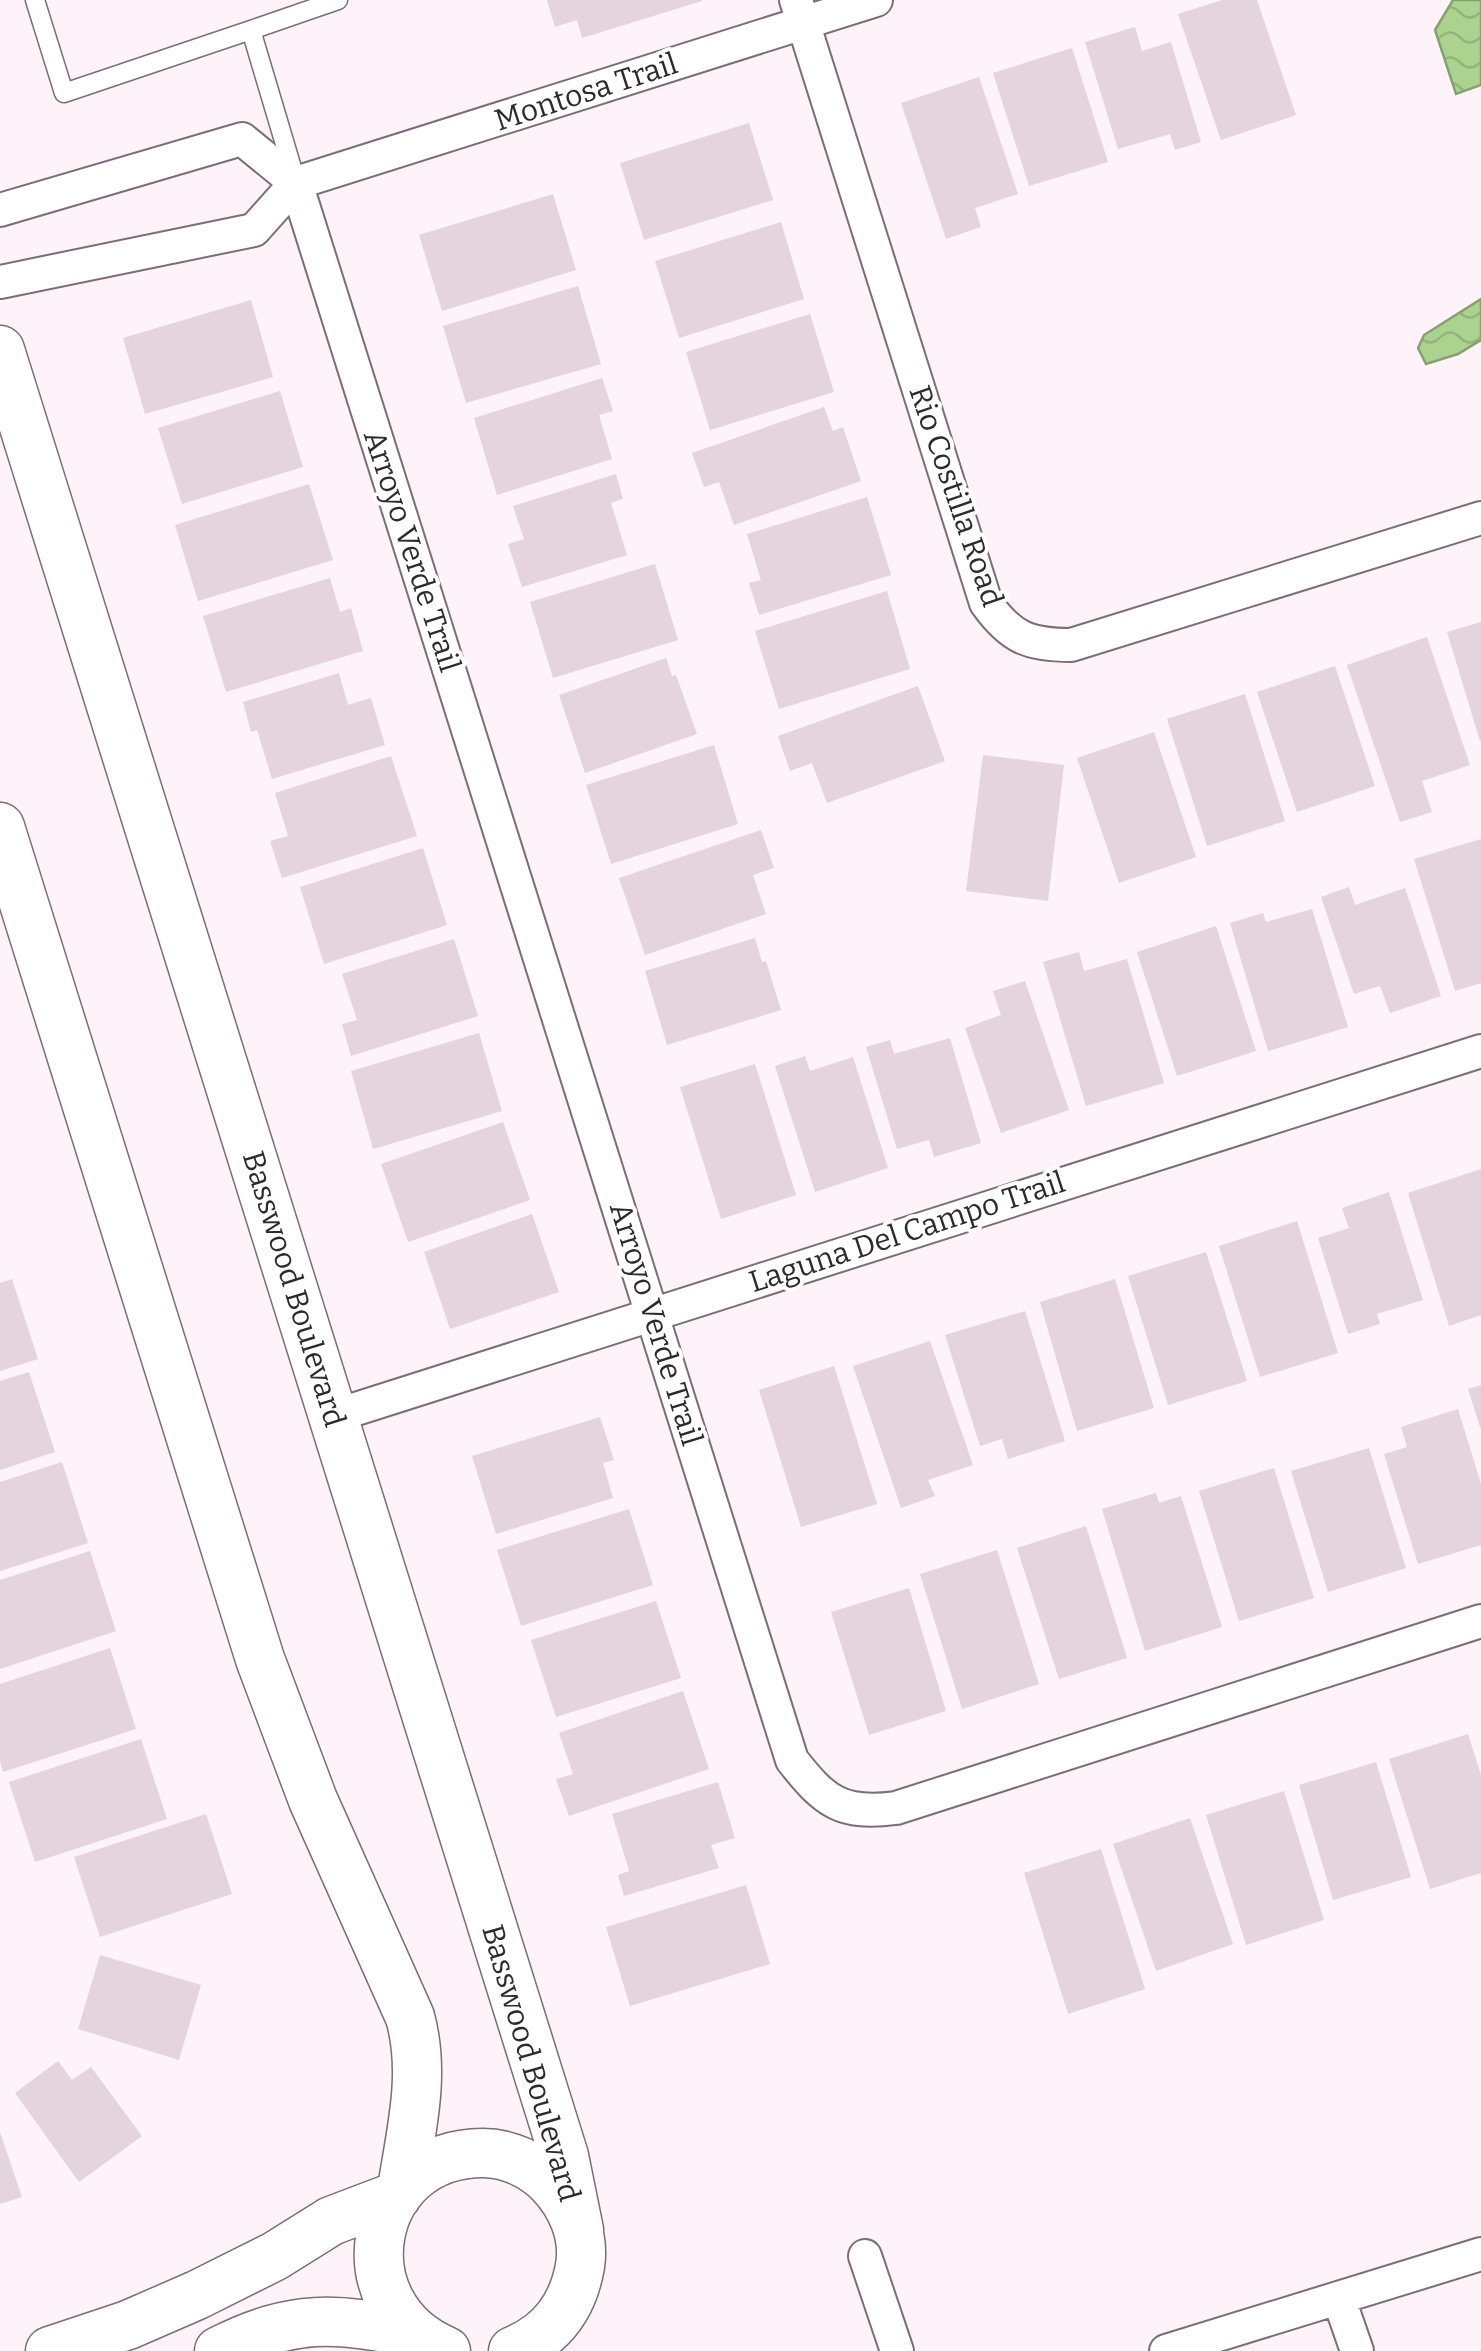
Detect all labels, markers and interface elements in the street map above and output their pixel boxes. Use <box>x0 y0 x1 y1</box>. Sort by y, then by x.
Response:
street label: Montosa Trail <box>490 46 682 138</box>
street label: Rio Costilla Road <box>901 381 1011 611</box>
street label: Arroyo Verde Trail <box>356 426 468 676</box>
street label: Basswood Boulevard <box>235 1147 353 1431</box>
street label: Laguna Del Campo Trail <box>745 1164 1069 1300</box>
street label: Arroyo Verde Trail <box>602 1198 710 1450</box>
street label: Basswood Boulevard <box>474 1920 588 2206</box>

